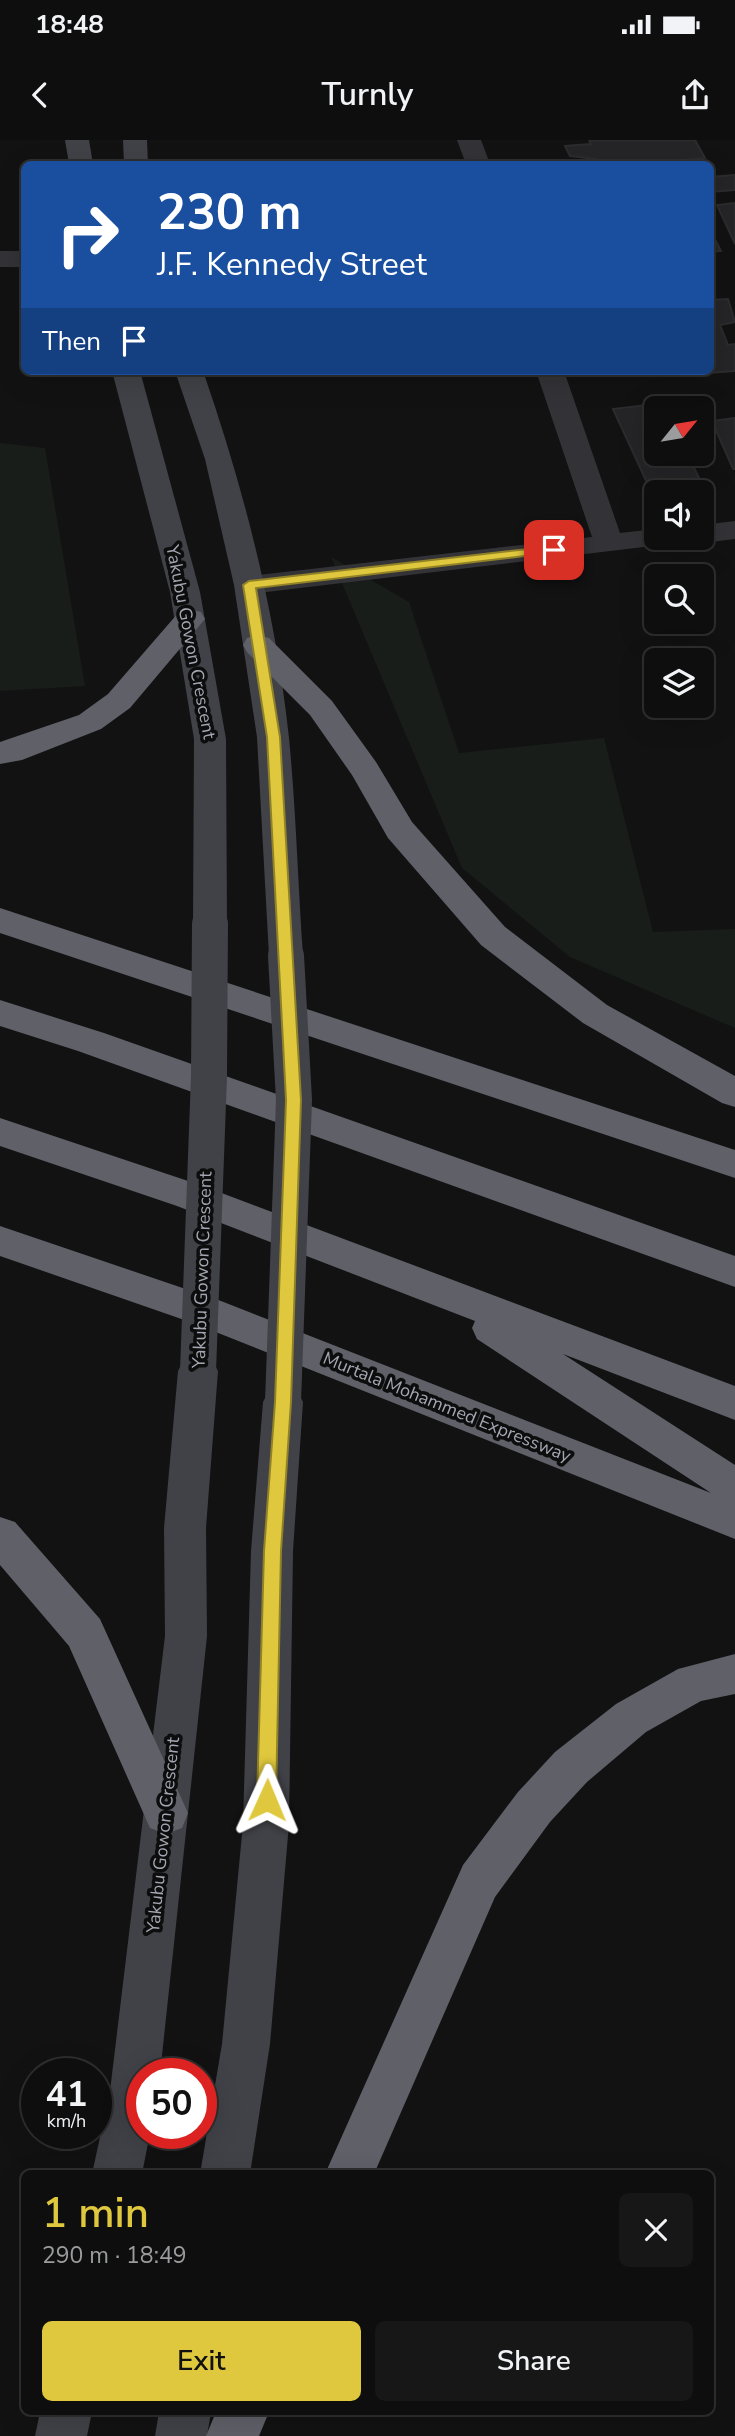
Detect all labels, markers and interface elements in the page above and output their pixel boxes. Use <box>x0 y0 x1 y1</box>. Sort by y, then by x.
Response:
text: 18:48 <box>35 7 104 42</box>
text: Turnly <box>322 73 413 116</box>
icon: back <box>21 76 59 114</box>
icon: share <box>676 76 714 114</box>
text: 230 m <box>157 179 301 246</box>
icon: right <box>42 189 133 280</box>
text: J.F. Kennedy Street <box>157 243 427 286</box>
icon: arrive <box>115 322 153 360</box>
text: Then <box>42 324 101 359</box>
north arrow <box>644 396 714 466</box>
map controls <box>644 396 714 718</box>
button: sound <box>644 480 714 550</box>
pin <box>524 520 584 580</box>
icon: arrive <box>535 531 573 569</box>
street label: Yakubu Gowon Crescent <box>160 542 222 742</box>
button: search <box>644 564 714 634</box>
button: layers <box>644 648 714 718</box>
street label: Yakubu Gowon Crescent <box>187 1170 217 1370</box>
street label: Murtala Mohammed Expressway <box>319 1346 575 1468</box>
street label: Yakubu Gowon Crescent <box>141 1735 185 1935</box>
position arrow <box>230 1763 304 1837</box>
speed limit sign: 50 <box>126 2058 217 2149</box>
text: 41 <box>45 2071 88 2118</box>
text: km/h <box>47 2109 86 2133</box>
text: 1 min <box>42 2185 149 2242</box>
button: close <box>619 2193 693 2267</box>
text: 290 m · 18:49 <box>42 2240 187 2271</box>
button: Exit <box>42 2321 361 2401</box>
button: Share <box>375 2321 693 2401</box>

